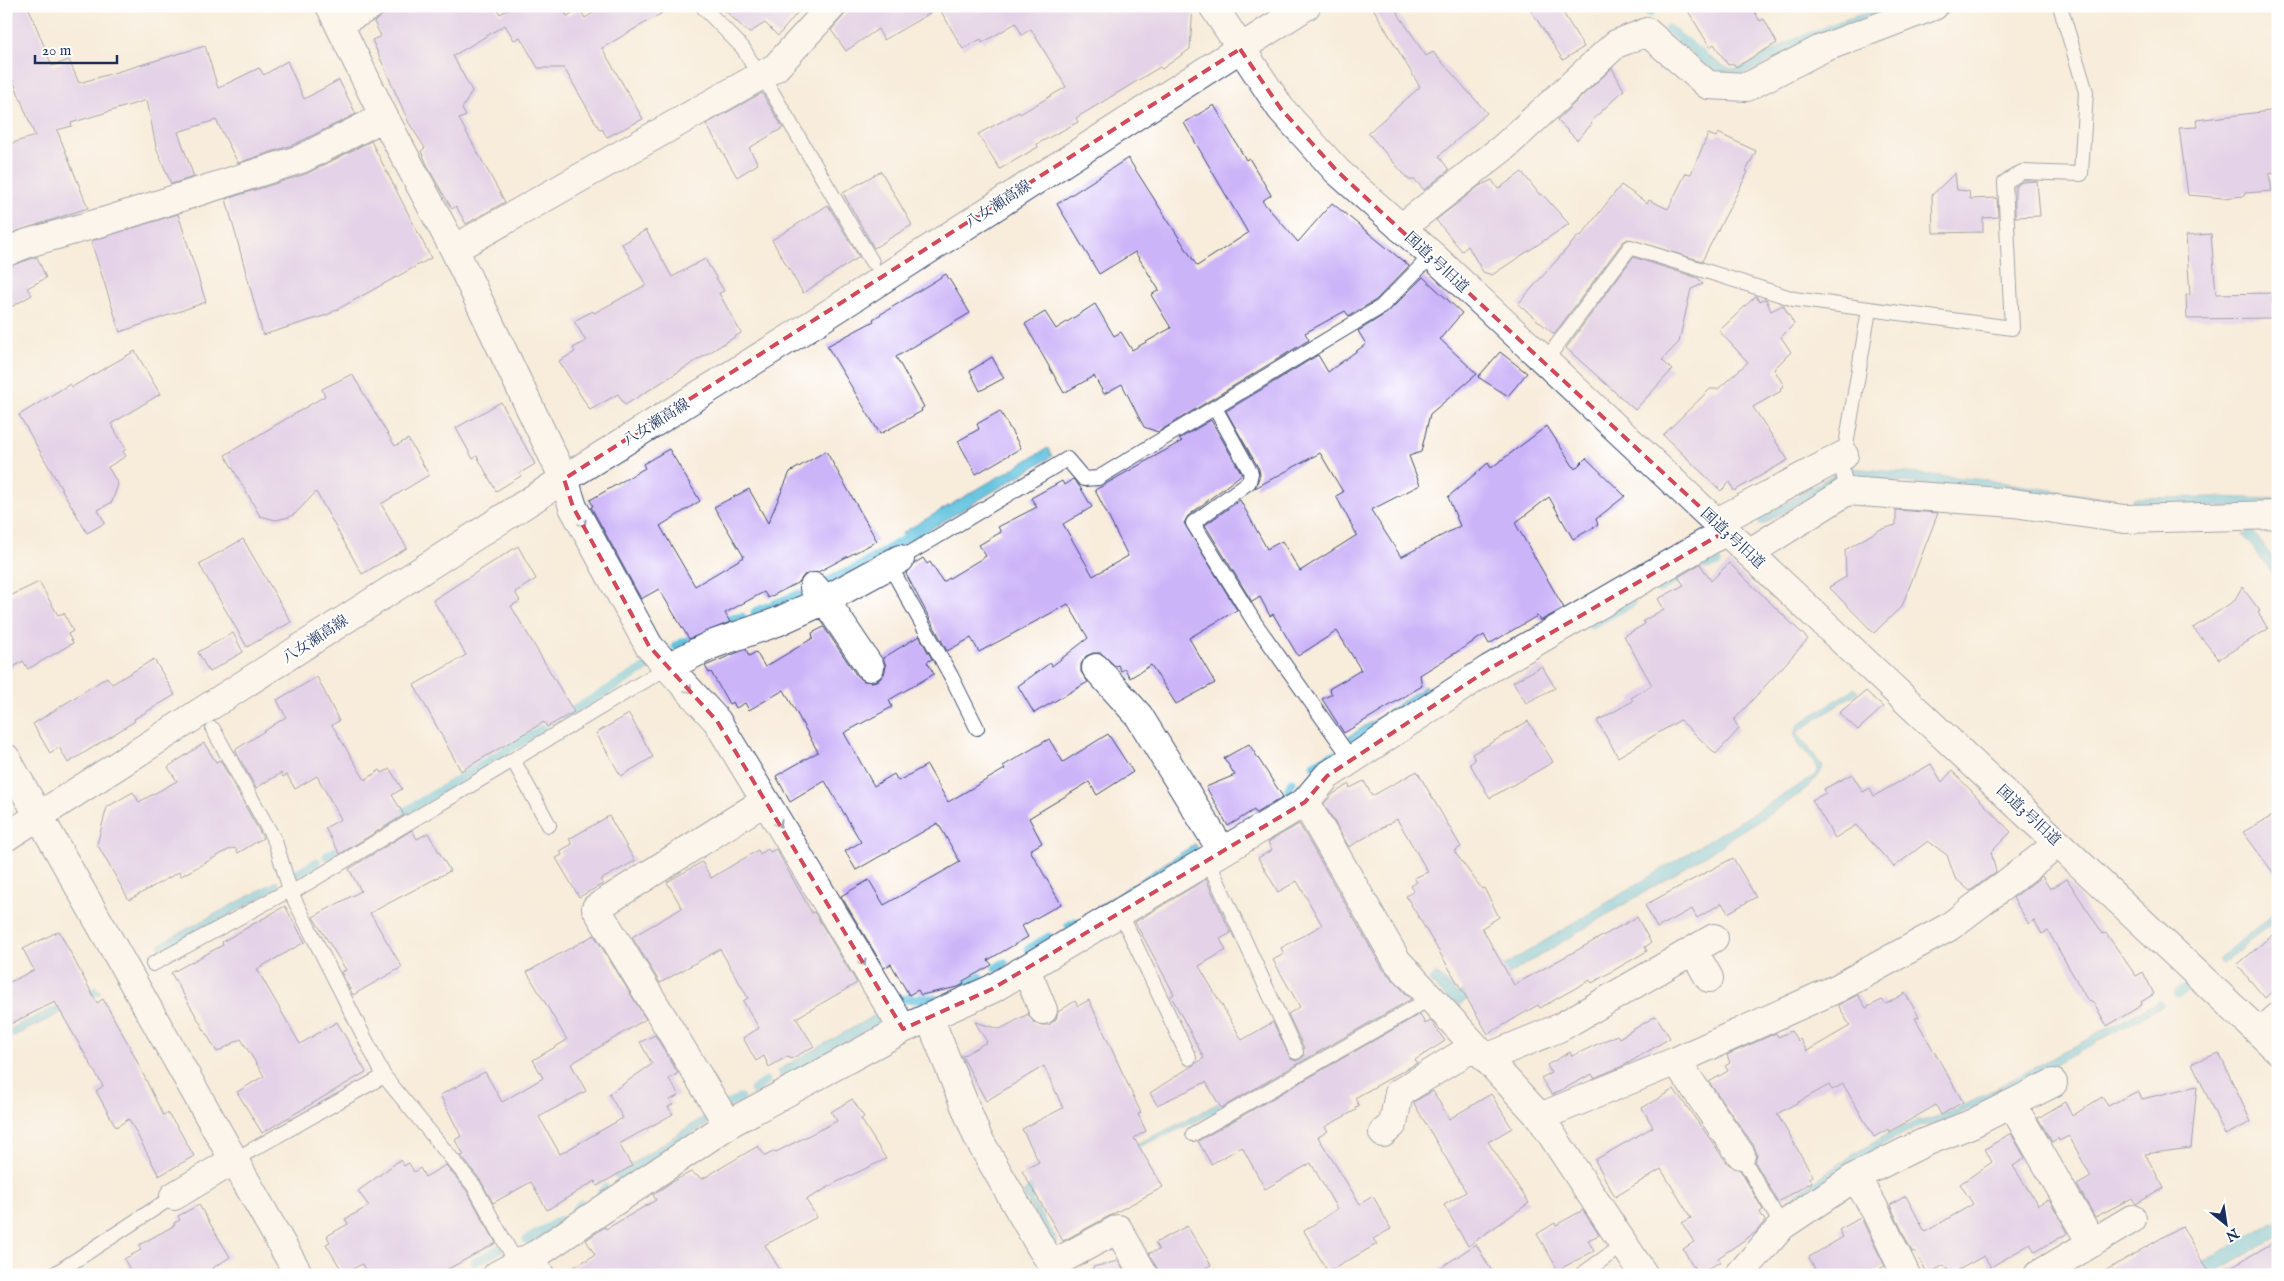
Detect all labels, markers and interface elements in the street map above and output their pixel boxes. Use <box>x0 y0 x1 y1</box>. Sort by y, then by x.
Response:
scale bar <box>35 32 118 64</box>
text: 20 m <box>42 41 72 60</box>
street label: 八女瀬高線 <box>962 176 1035 233</box>
street label: 国道3号旧道 <box>1401 228 1473 297</box>
street label: 八女瀬高線 <box>619 394 693 450</box>
street label: 国道3号旧道 <box>1697 504 1769 573</box>
one-way arrow <box>576 519 586 528</box>
street label: 八女瀬高線 <box>279 611 352 668</box>
one-way arrow <box>683 684 692 693</box>
street label: 国道3号旧道 <box>1993 781 2065 850</box>
one-way arrow <box>773 818 782 827</box>
one-way arrow <box>857 957 867 966</box>
north arrow <box>2202 1198 2252 1248</box>
text: N <box>2222 1223 2243 1245</box>

